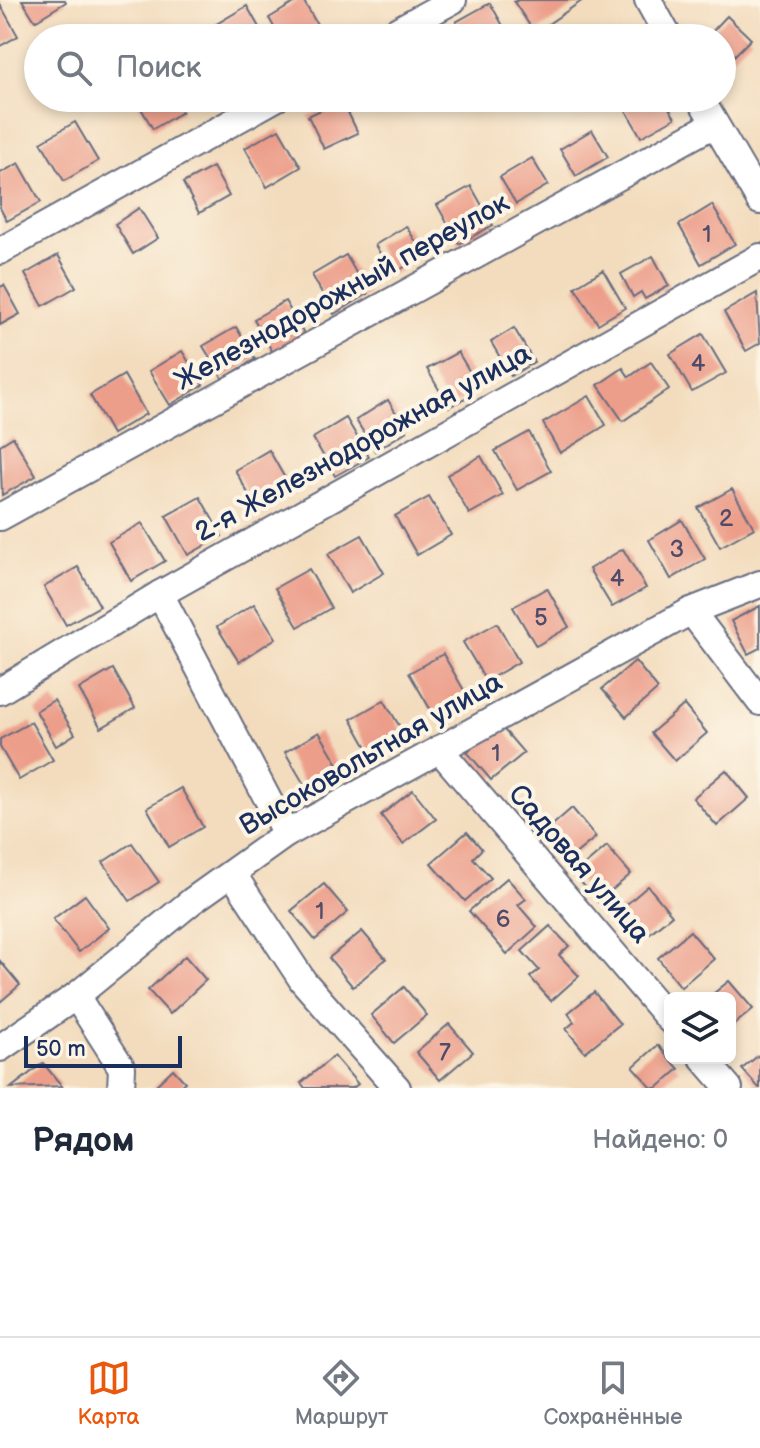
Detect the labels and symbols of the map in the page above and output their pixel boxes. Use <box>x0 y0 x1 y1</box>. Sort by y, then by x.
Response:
street label: Железнодорожный переулок <box>169 186 515 398</box>
house number: 1 <box>702 220 712 249</box>
street label: 2-я Железнодорожная улица <box>189 337 537 549</box>
house number: 4 <box>691 349 706 378</box>
house number: 2 <box>719 504 733 533</box>
house number: 3 <box>670 535 684 564</box>
house number: 4 <box>610 564 625 593</box>
house number: 5 <box>534 603 548 632</box>
street label: Высоковольтная улица <box>234 665 508 843</box>
house number: 1 <box>491 739 501 768</box>
street label: Садовая улица <box>501 778 657 950</box>
house number: 1 <box>315 897 325 926</box>
house number: 6 <box>496 905 510 934</box>
scale bar <box>24 1032 182 1068</box>
house number: 7 <box>439 1038 451 1067</box>

